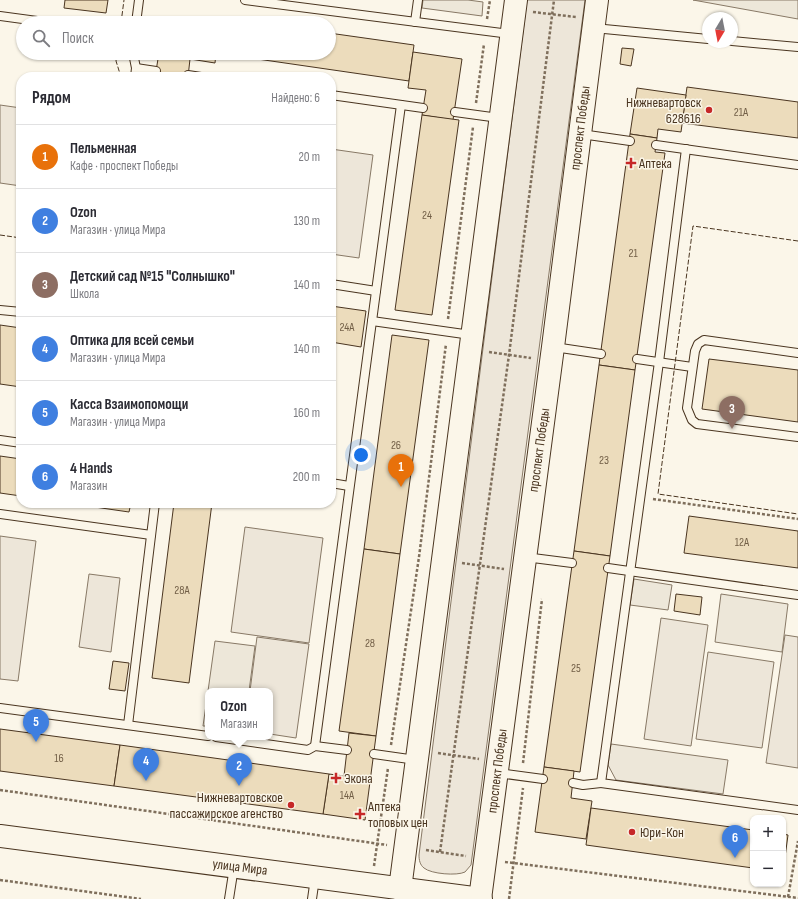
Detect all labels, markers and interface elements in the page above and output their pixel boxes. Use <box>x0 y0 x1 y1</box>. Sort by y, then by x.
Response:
north arrow <box>702 12 738 48</box>
search box <box>16 16 336 60</box>
icon: search <box>30 27 52 49</box>
text: Поиск <box>62 29 94 48</box>
street label: проспект Победы <box>566 85 594 171</box>
text: Рядом <box>32 88 71 108</box>
text: Найдено: 6 <box>271 90 320 106</box>
place label: Нижневартовск 628616 <box>626 94 702 127</box>
marker: Нижневартовск 628616 <box>704 105 714 115</box>
house number: 21А <box>734 105 749 120</box>
text: Пельменная <box>70 139 137 158</box>
text: 1 <box>42 149 48 165</box>
text: 20 m <box>298 149 320 165</box>
place label: Аптека <box>638 155 672 172</box>
text: Кафе · проспект Победы <box>70 158 178 174</box>
marker: Аптека <box>626 158 636 168</box>
text: Ozon <box>70 203 97 222</box>
house number: 24 <box>422 208 432 223</box>
text: 2 <box>42 213 48 229</box>
text: 130 m <box>294 213 320 229</box>
text: Магазин · улица Мира <box>70 222 166 238</box>
house number: 21 <box>628 246 638 261</box>
text: Детский сад №15 "Солнышко" <box>70 267 235 286</box>
text: 3 <box>42 277 48 293</box>
text: 140 m <box>294 277 320 293</box>
text: Школа <box>70 286 99 302</box>
house number: 24А <box>339 320 355 335</box>
text: Оптика для всей семьи <box>70 331 194 350</box>
text: 4 <box>42 341 48 357</box>
text: 140 m <box>294 341 320 357</box>
text: Магазин · улица Мира <box>70 350 166 366</box>
text: Касса Взаимопомощи <box>70 395 188 414</box>
pin: 3 <box>719 396 745 429</box>
text: 5 <box>42 405 48 421</box>
text: 160 m <box>294 405 320 421</box>
street label: проспект Победы <box>525 407 553 493</box>
text: Магазин · улица Мира <box>70 414 166 430</box>
house number: 26 <box>391 438 401 453</box>
your location <box>351 445 371 465</box>
house number: 23 <box>599 453 609 468</box>
pin: 1 <box>388 454 414 487</box>
text: 4 Hands <box>70 459 112 478</box>
text: 6 <box>42 469 48 485</box>
text: 200 m <box>293 469 320 485</box>
text: Магазин <box>70 478 107 494</box>
house number: 12А <box>735 535 750 550</box>
house number: 28А <box>174 583 191 598</box>
house number: 28 <box>365 636 375 651</box>
house number: 25 <box>571 661 581 676</box>
popup <box>205 688 273 740</box>
text: Ozon <box>220 697 247 716</box>
pin: 5 <box>23 709 49 742</box>
text: Магазин <box>220 716 258 732</box>
street label: проспект Победы <box>483 728 511 814</box>
pin: 4 <box>133 748 159 781</box>
house number: 16 <box>54 751 64 766</box>
pin: 2 <box>226 753 252 786</box>
place label: Экона <box>344 770 373 787</box>
marker: Экона <box>331 773 341 783</box>
house number: 14А <box>340 788 355 803</box>
place label: Нижневартовское пассажирское агенство <box>169 789 283 822</box>
place label: Аптека топовых цен <box>367 798 428 831</box>
marker: Нижневартовское пассажирское агенство <box>286 800 296 810</box>
marker: Аптека топовых цен <box>355 809 365 819</box>
map controls <box>750 815 786 887</box>
button: + <box>750 815 786 851</box>
place label: Юри-Кон <box>640 824 684 841</box>
pin: 6 <box>722 825 748 858</box>
marker: Юри-Кон <box>627 827 637 837</box>
button: − <box>750 851 786 887</box>
street label: улица Мира <box>211 855 269 879</box>

